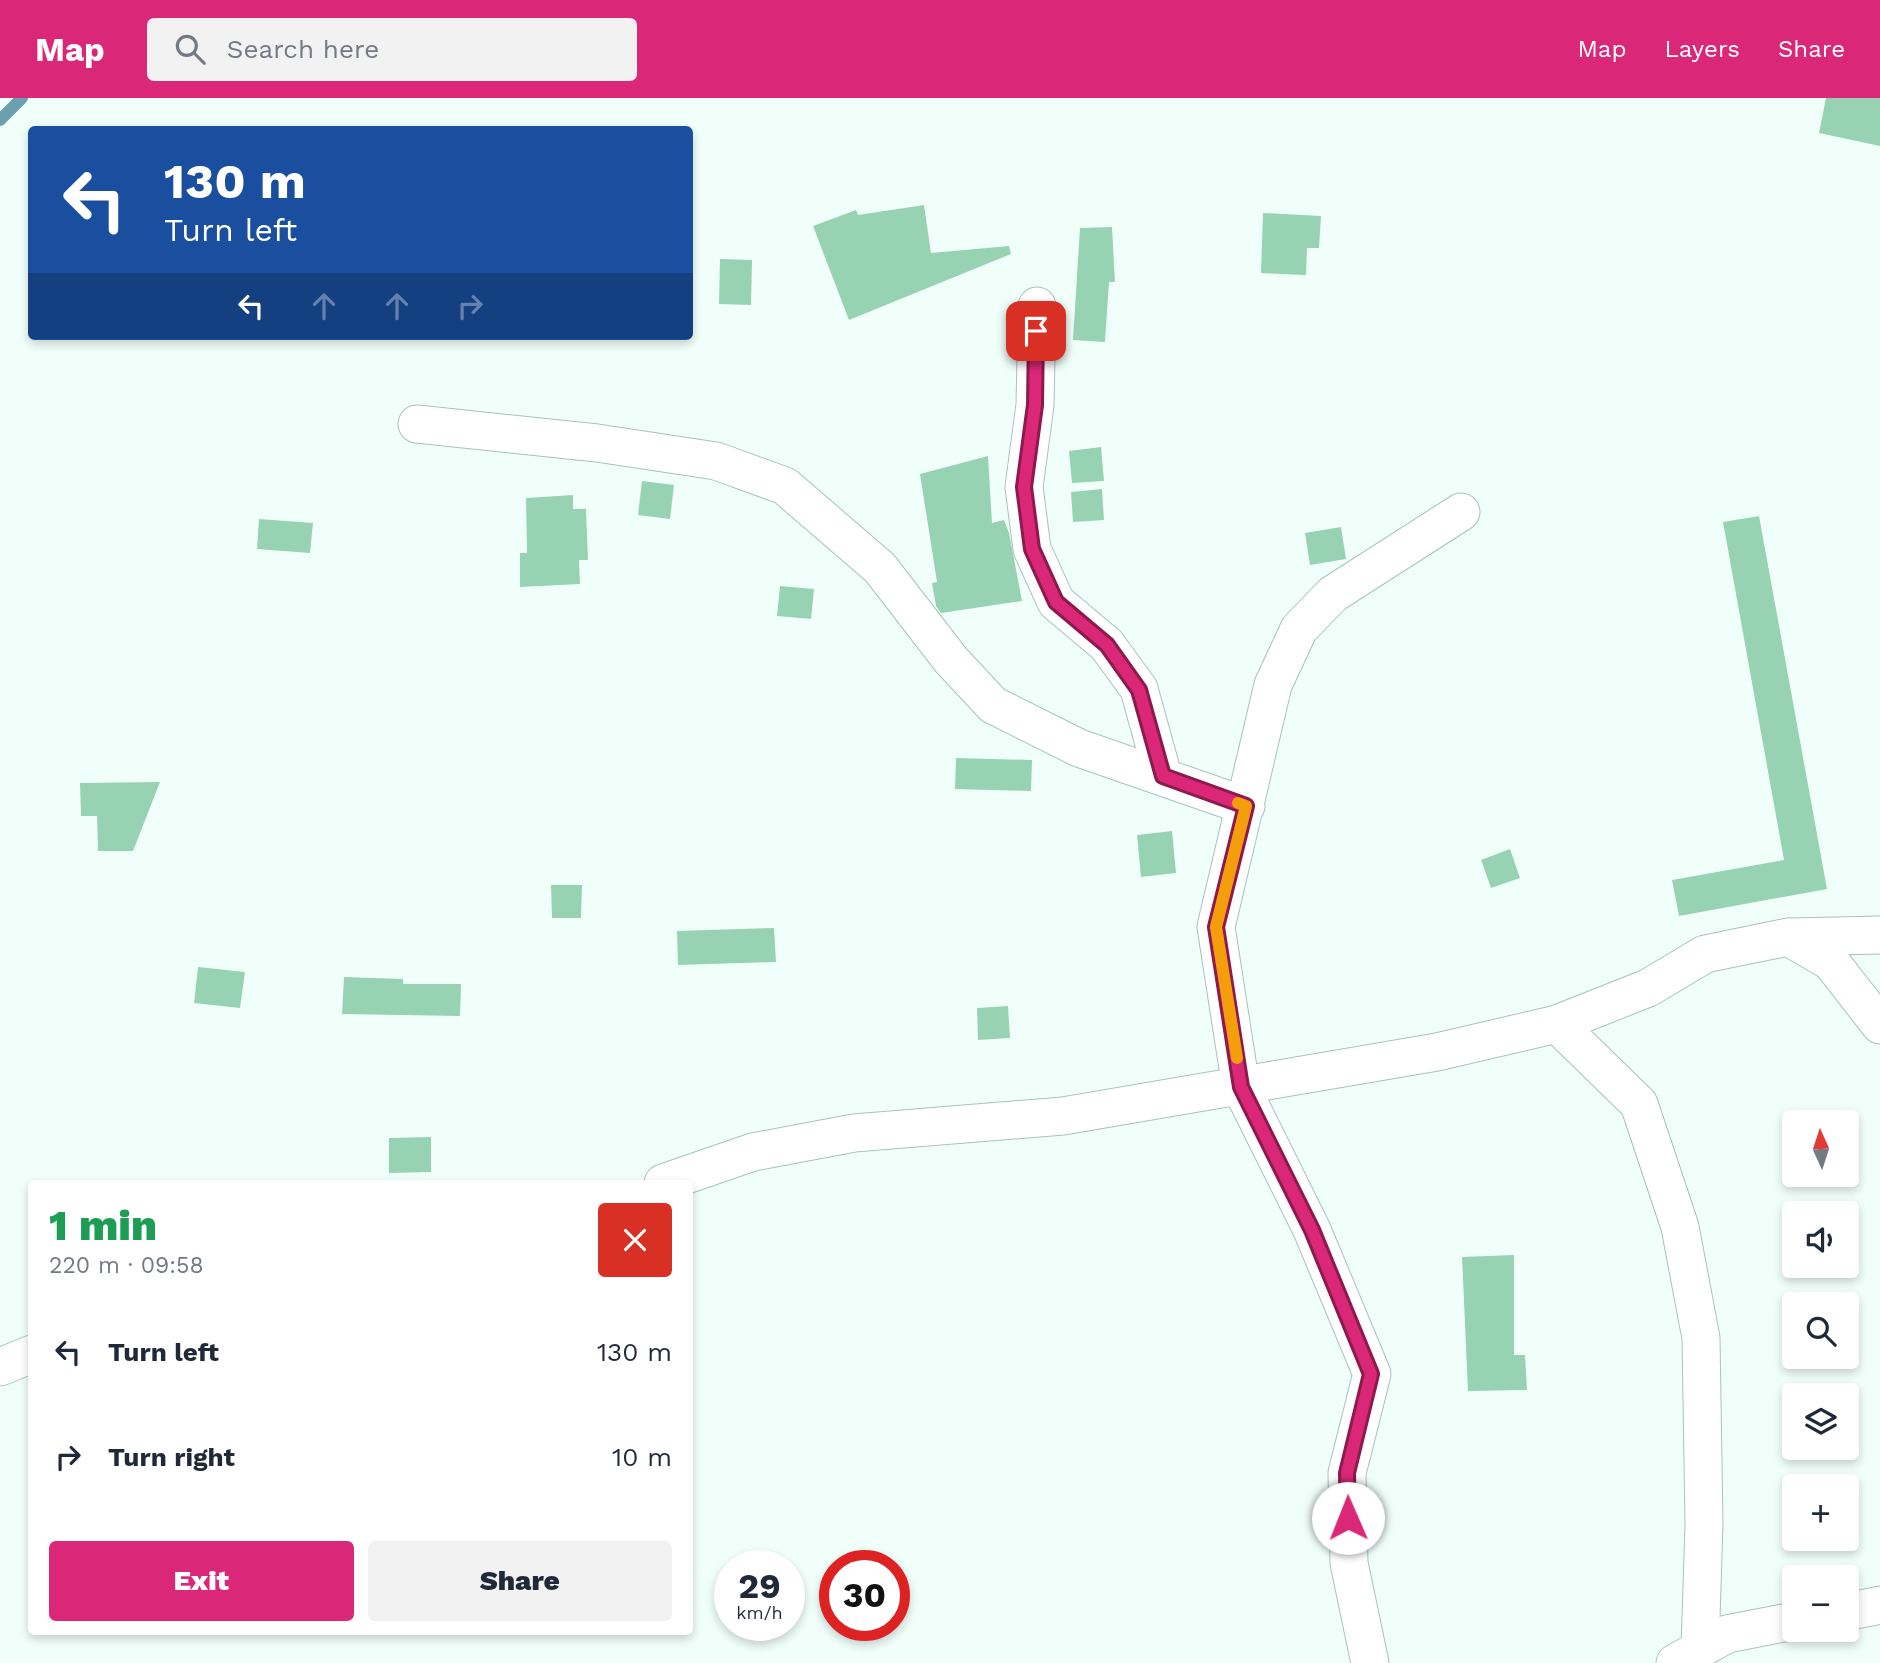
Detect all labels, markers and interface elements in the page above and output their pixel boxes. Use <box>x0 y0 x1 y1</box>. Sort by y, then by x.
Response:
search box <box>147 18 637 81</box>
text: Map <box>35 30 105 69</box>
icon: search <box>171 30 209 68</box>
text: Search here <box>227 34 379 64</box>
text: Map <box>1578 35 1626 63</box>
text: Layers <box>1664 35 1740 63</box>
text: Share <box>1778 35 1845 63</box>
text: 130 m <box>164 152 306 210</box>
icon: left <box>49 154 140 245</box>
text: Turn left <box>164 211 297 249</box>
icon: left <box>232 287 270 325</box>
icon: ahead <box>305 287 343 325</box>
icon: ahead <box>378 287 416 325</box>
icon: right <box>451 287 489 325</box>
pin <box>1006 301 1066 361</box>
icon: arrive <box>1017 312 1055 350</box>
north arrow <box>1782 1110 1858 1186</box>
map controls <box>1782 1110 1859 1642</box>
text: 1 min <box>49 1201 157 1250</box>
button: sound <box>1782 1201 1859 1278</box>
button: close <box>598 1203 672 1277</box>
text: 220 m · 09:58 <box>49 1252 204 1279</box>
button: search <box>1782 1292 1859 1369</box>
icon: left <box>49 1333 87 1371</box>
text: Turn left <box>108 1337 219 1367</box>
text: 130 m <box>597 1337 672 1367</box>
button: layers <box>1782 1383 1859 1460</box>
icon: right <box>49 1438 87 1476</box>
text: Turn right <box>108 1442 235 1472</box>
text: 10 m <box>612 1442 672 1472</box>
button: + <box>1782 1474 1859 1551</box>
position arrow <box>1311 1481 1385 1555</box>
button: Exit <box>49 1541 354 1621</box>
button: Share <box>368 1541 672 1621</box>
speed limit sign: 30 <box>819 1550 910 1641</box>
text: 29 <box>738 1565 781 1607</box>
button: − <box>1782 1565 1859 1642</box>
text: km/h <box>736 1602 783 1623</box>

